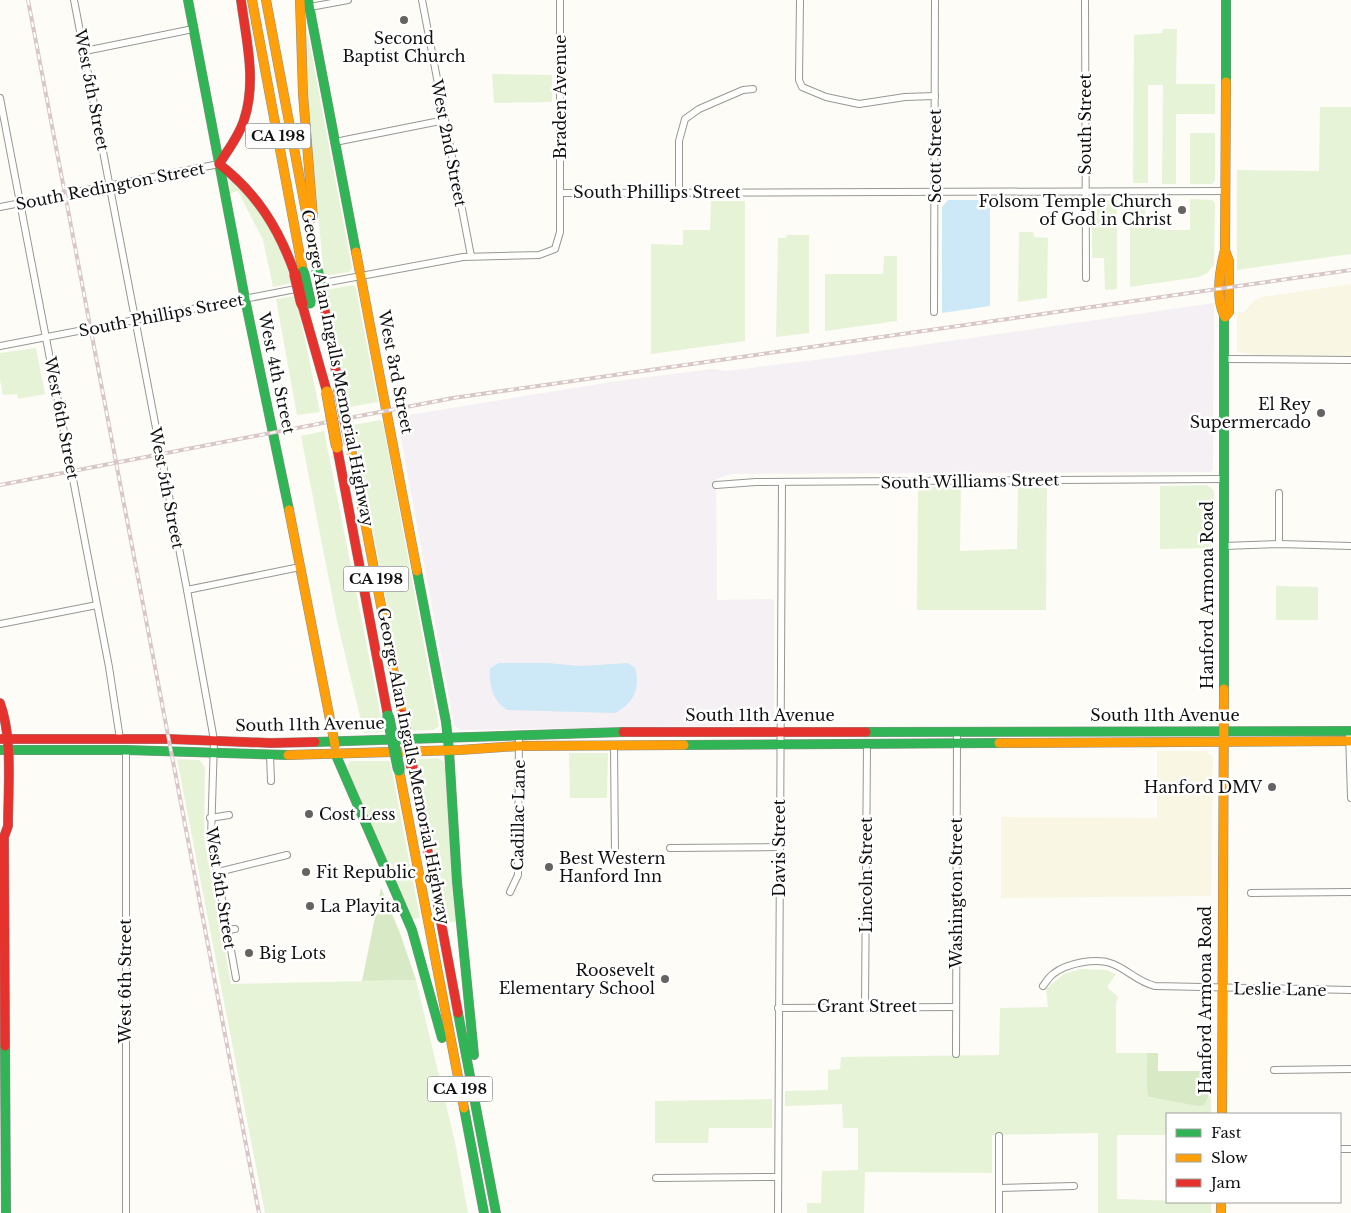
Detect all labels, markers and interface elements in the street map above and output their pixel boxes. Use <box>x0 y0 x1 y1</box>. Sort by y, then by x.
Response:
marker: Second Baptist Church <box>398 14 410 26</box>
street label: West 5th Street <box>70 26 114 153</box>
place label: Second Baptist Church <box>342 28 466 66</box>
street label: Braden Avenue <box>550 35 570 159</box>
street label: South Street <box>1075 73 1095 175</box>
street label: West 2nd Street <box>427 77 471 208</box>
street label: Scott Street <box>925 109 945 203</box>
road number: CA 198 <box>246 124 310 148</box>
street label: South Redington Street <box>14 158 206 214</box>
street label: South Phillips Street <box>573 182 741 202</box>
place label: Folsom Temple Church of God in Christ <box>978 191 1172 229</box>
marker: Folsom Temple Church of God in Christ <box>1176 204 1188 216</box>
street label: George Alan Ingalls Memorial Highway <box>297 208 379 529</box>
street label: South Phillips Street <box>77 289 245 341</box>
street label: West 3rd Street <box>374 308 418 436</box>
street label: West 4th Street <box>254 309 300 436</box>
street label: West 6th Street <box>40 354 84 481</box>
place label: El Rey Supermercado <box>1190 394 1312 432</box>
marker: El Rey Supermercado <box>1315 407 1327 419</box>
street label: West 5th Street <box>145 424 189 551</box>
street label: South Williams Street <box>881 469 1059 493</box>
street label: Hanford Armona Road <box>1197 501 1217 689</box>
road number: CA 198 <box>344 566 408 592</box>
street label: George Alan Ingalls Memorial Highway <box>373 606 455 927</box>
street label: South 11th Avenue <box>685 705 835 725</box>
street label: South 11th Avenue <box>1090 705 1240 725</box>
street label: South 11th Avenue <box>235 713 385 735</box>
street label: Cadillac Lane <box>507 759 529 871</box>
place label: Hanford DMV <box>1144 777 1262 797</box>
marker: Hanford DMV <box>1266 781 1278 793</box>
street label: Davis Street <box>769 799 789 897</box>
place label: Cost Less <box>319 804 396 824</box>
marker: Cost Less <box>303 808 315 820</box>
street label: Lincoln Street <box>856 817 876 933</box>
street label: Washington Street <box>946 818 966 969</box>
street label: West 5th Street <box>201 824 241 951</box>
place label: Best Western Hanford Inn <box>559 848 666 886</box>
marker: Best Western Hanford Inn <box>543 861 555 873</box>
place label: Fit Republic <box>316 862 416 882</box>
marker: Fit Republic <box>300 866 312 878</box>
place label: La Playita <box>320 896 400 916</box>
marker: La Playita <box>304 900 316 912</box>
street label: Hanford Armona Road <box>1195 906 1215 1094</box>
street label: West 6th Street <box>115 919 135 1044</box>
place label: Big Lots <box>259 943 326 963</box>
marker: Big Lots <box>243 947 255 959</box>
place label: Roosevelt Elementary School <box>499 960 655 998</box>
marker: Roosevelt Elementary School <box>659 973 671 985</box>
street label: Leslie Lane <box>1233 978 1327 1000</box>
street label: Grant Street <box>817 996 917 1016</box>
road number: CA 198 <box>428 1076 492 1102</box>
legend <box>1166 1113 1341 1203</box>
text: Fast <box>1211 1123 1242 1142</box>
text: Slow <box>1211 1148 1248 1167</box>
text: Jam <box>1209 1173 1241 1192</box>

